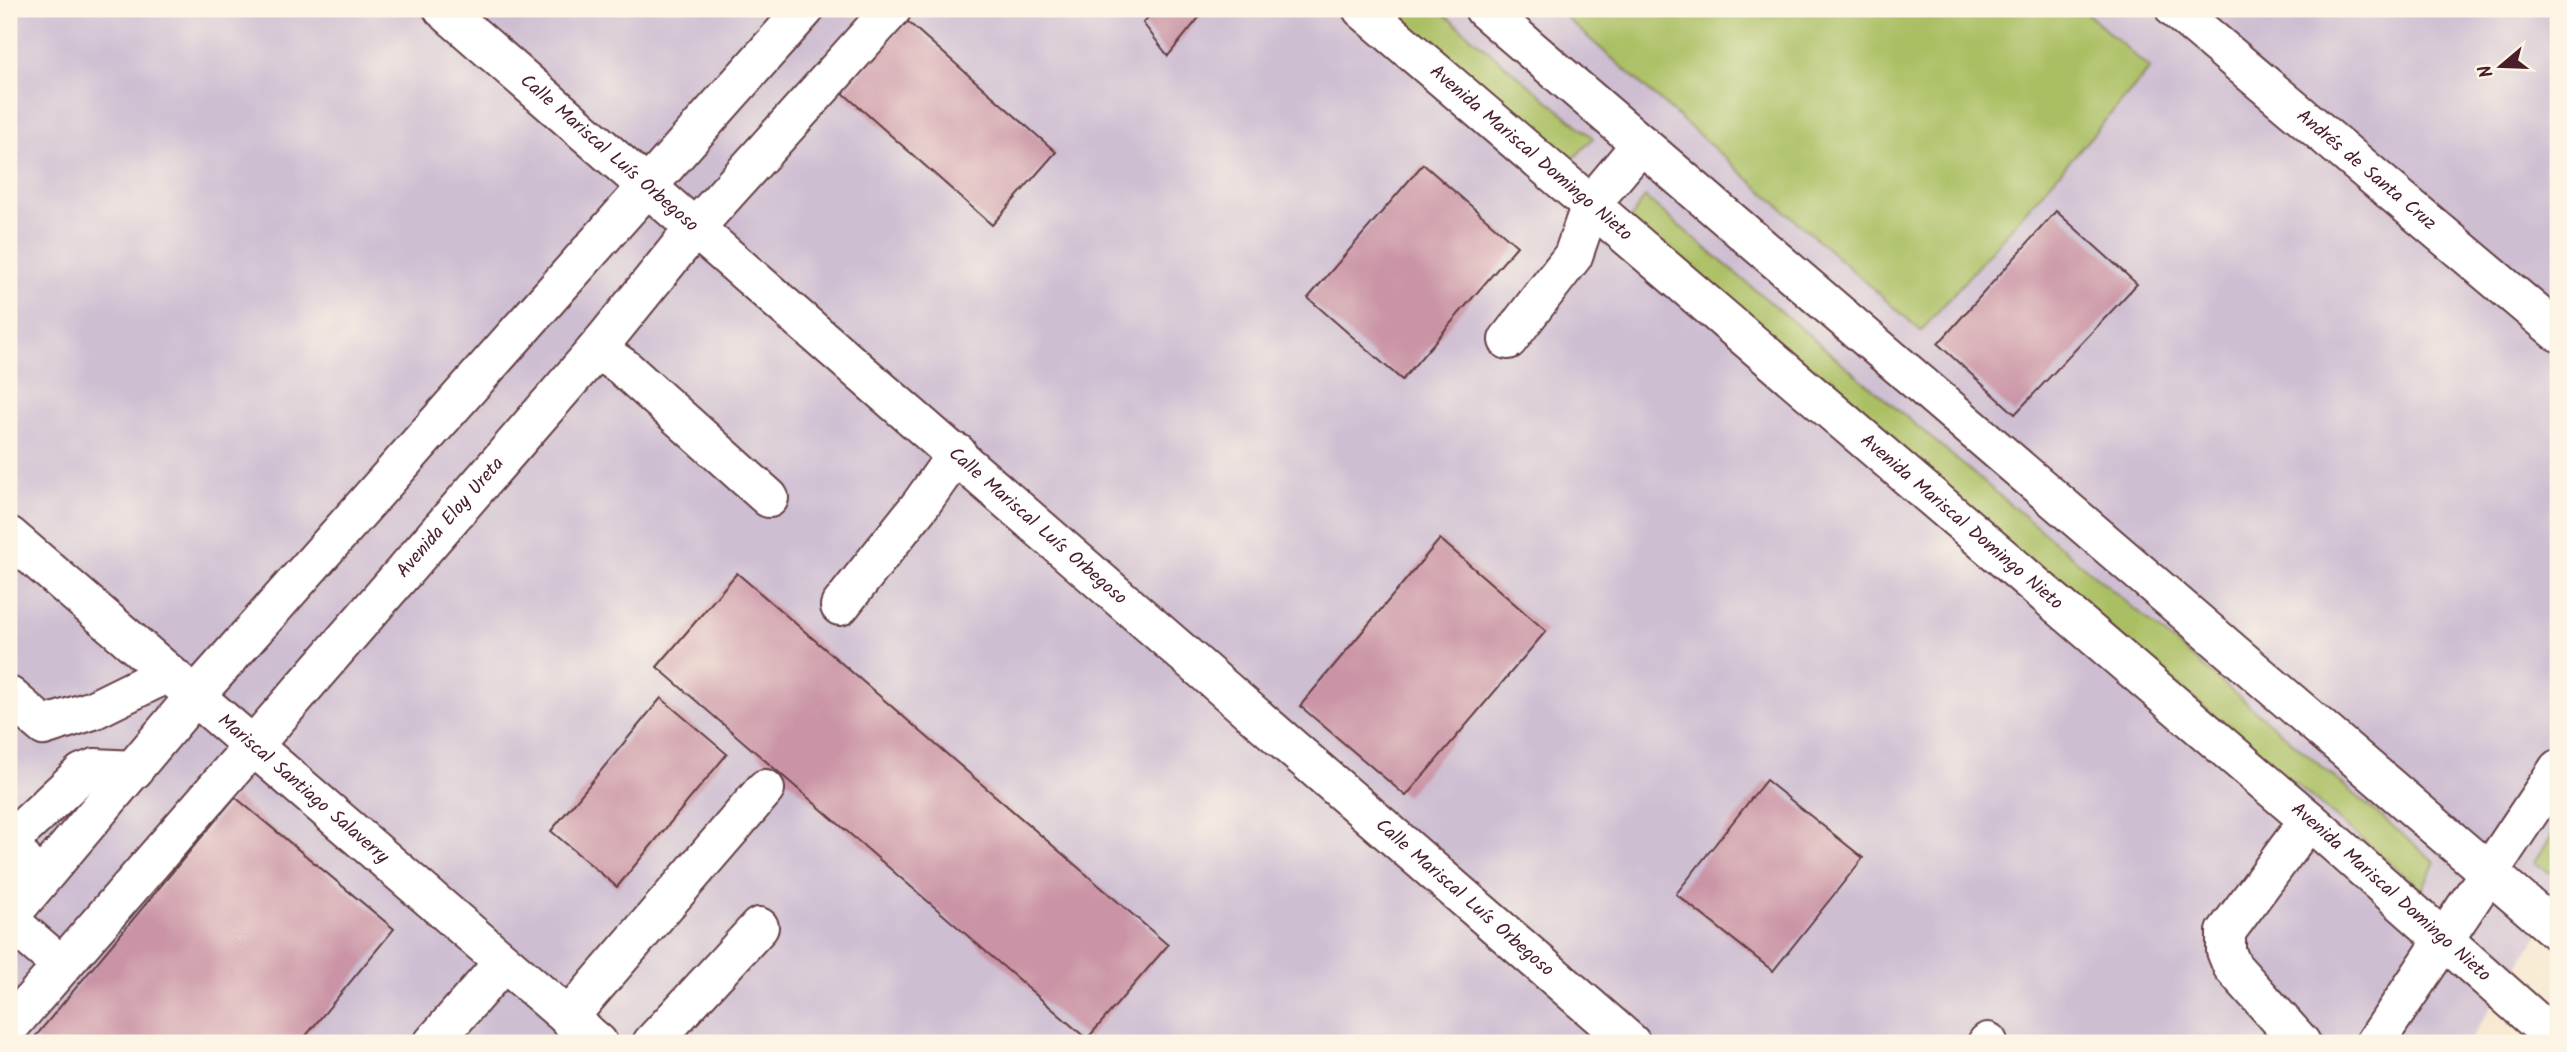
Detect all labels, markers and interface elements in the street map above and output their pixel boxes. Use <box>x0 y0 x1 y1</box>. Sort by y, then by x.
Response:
north arrow <box>2466 32 2536 102</box>
street label: Avenida Mariscal Domingo Nieto <box>1422 58 1639 249</box>
text: N <box>2471 60 2503 81</box>
street label: Calle Mariscal Luís Orbegoso <box>513 67 705 240</box>
street label: Andrés de Santa Cruz <box>2289 102 2443 238</box>
street label: Avenida Mariscal Domingo Nieto <box>1853 426 2069 618</box>
street label: Calle Mariscal Luís Orbegoso <box>941 440 1134 613</box>
street label: Avenida Eloy Ureta <box>389 450 512 585</box>
street label: Mariscal Santiago Salaverry <box>210 706 396 872</box>
street label: Avenida Mariscal Domingo Nieto <box>2284 795 2498 990</box>
street label: Calle Mariscal Luís Orbegoso <box>1368 811 1561 984</box>

